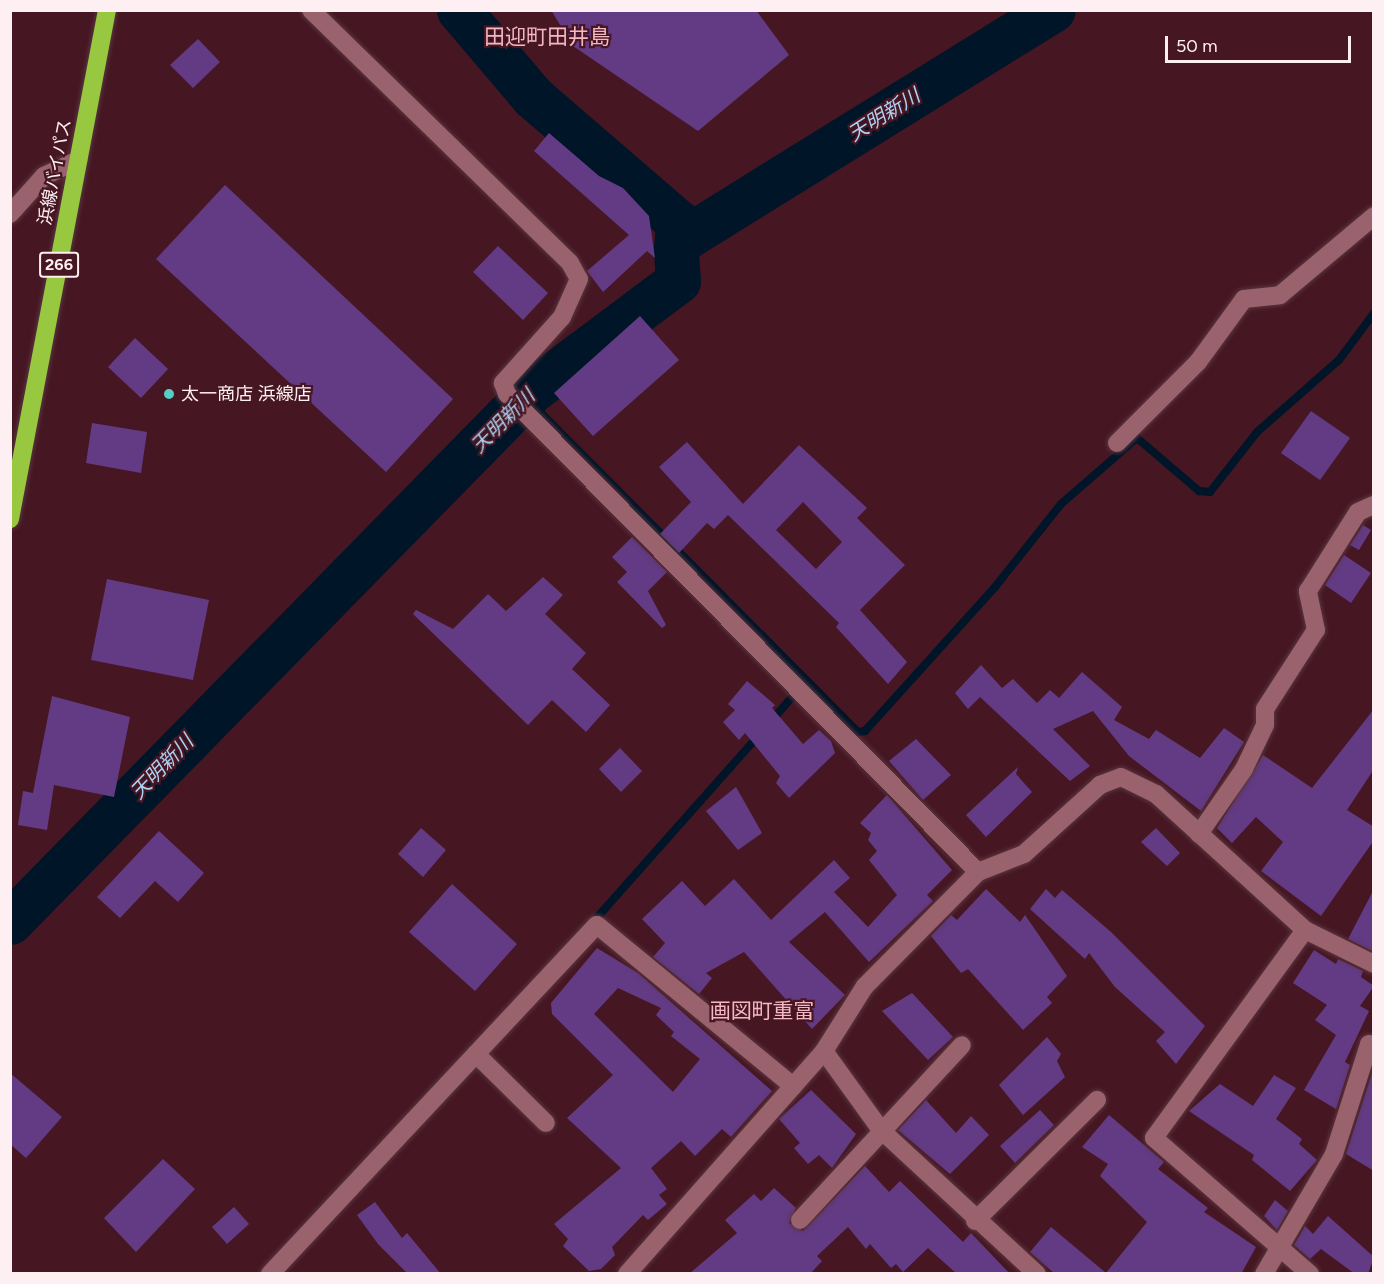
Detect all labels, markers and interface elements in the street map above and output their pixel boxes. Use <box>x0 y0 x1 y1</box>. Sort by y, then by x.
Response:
district label: 田迎町田井島 <box>484 24 610 50</box>
scale bar <box>1168 24 1354 62</box>
text: 50 m <box>1176 35 1218 57</box>
water label: 天明新川 <box>844 84 924 146</box>
street label: 浜線バイパス <box>34 117 76 227</box>
road number: 266 <box>38 252 80 278</box>
place label: 太一商店 浜線店 <box>181 383 311 405</box>
water label: 天明新川 <box>466 384 540 458</box>
marker: 太一商店 浜線店 <box>162 387 176 401</box>
water label: 天明新川 <box>126 730 198 804</box>
district label: 画図町重富 <box>710 998 814 1024</box>

